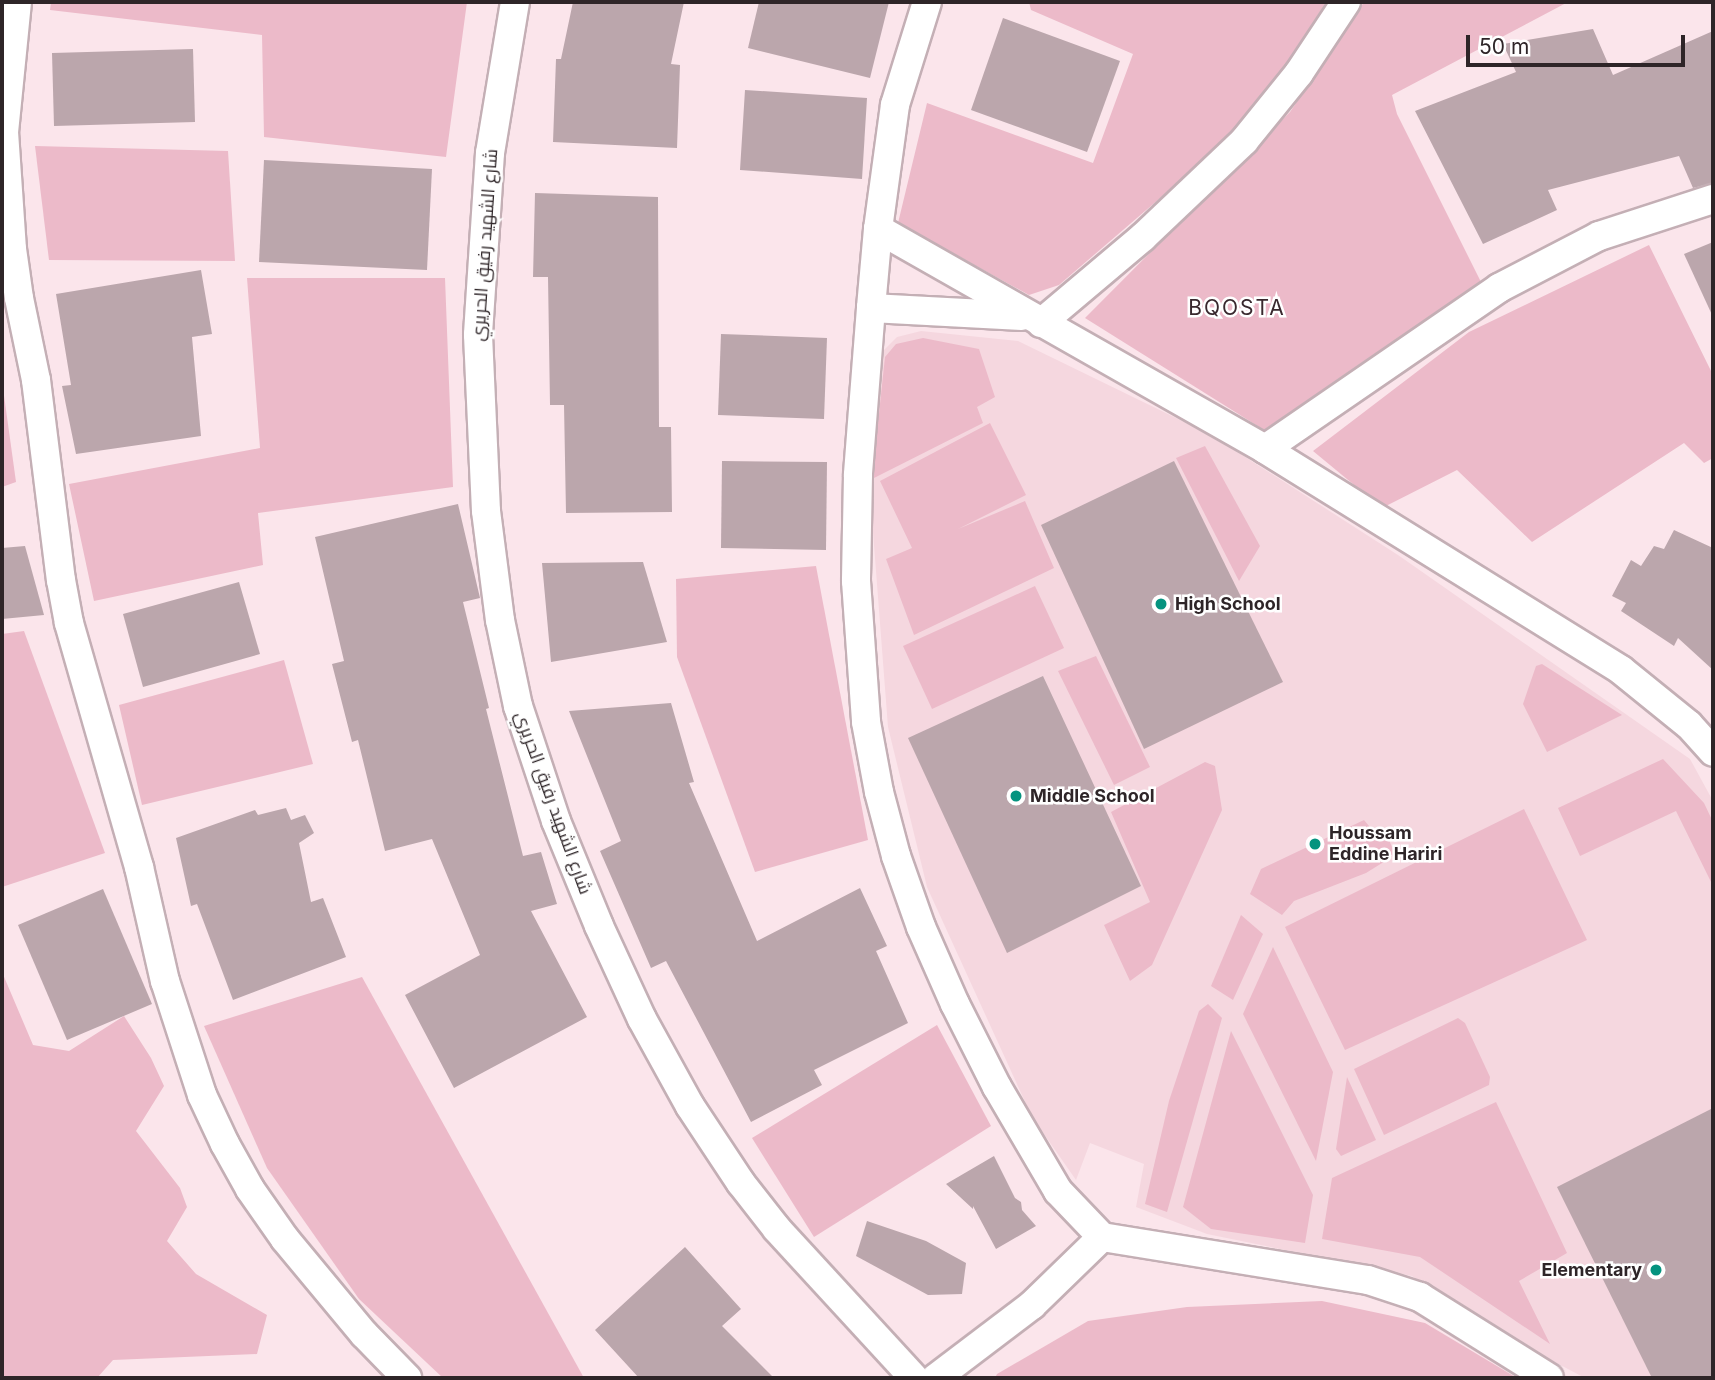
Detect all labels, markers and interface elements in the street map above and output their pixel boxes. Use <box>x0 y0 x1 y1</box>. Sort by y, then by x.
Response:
scale bar <box>1470 21 1689 65</box>
text: 50 m <box>1479 34 1529 59</box>
street label: شارع الشهيد رفيق الحريري <box>467 148 503 342</box>
district label: BQOSTA <box>1189 295 1285 321</box>
place label: High School <box>1175 593 1281 615</box>
marker: High School <box>1153 596 1169 612</box>
street label: شارع الشهيد رفيق الحريري <box>510 709 596 897</box>
place label: Middle School <box>1030 785 1155 807</box>
marker: Middle School <box>1008 788 1024 804</box>
place label: Houssam Eddine Hariri <box>1329 823 1442 866</box>
marker: Houssam Eddine Hariri <box>1307 836 1323 852</box>
place label: Elementary <box>1542 1259 1642 1281</box>
marker: Elementary <box>1648 1262 1664 1278</box>

